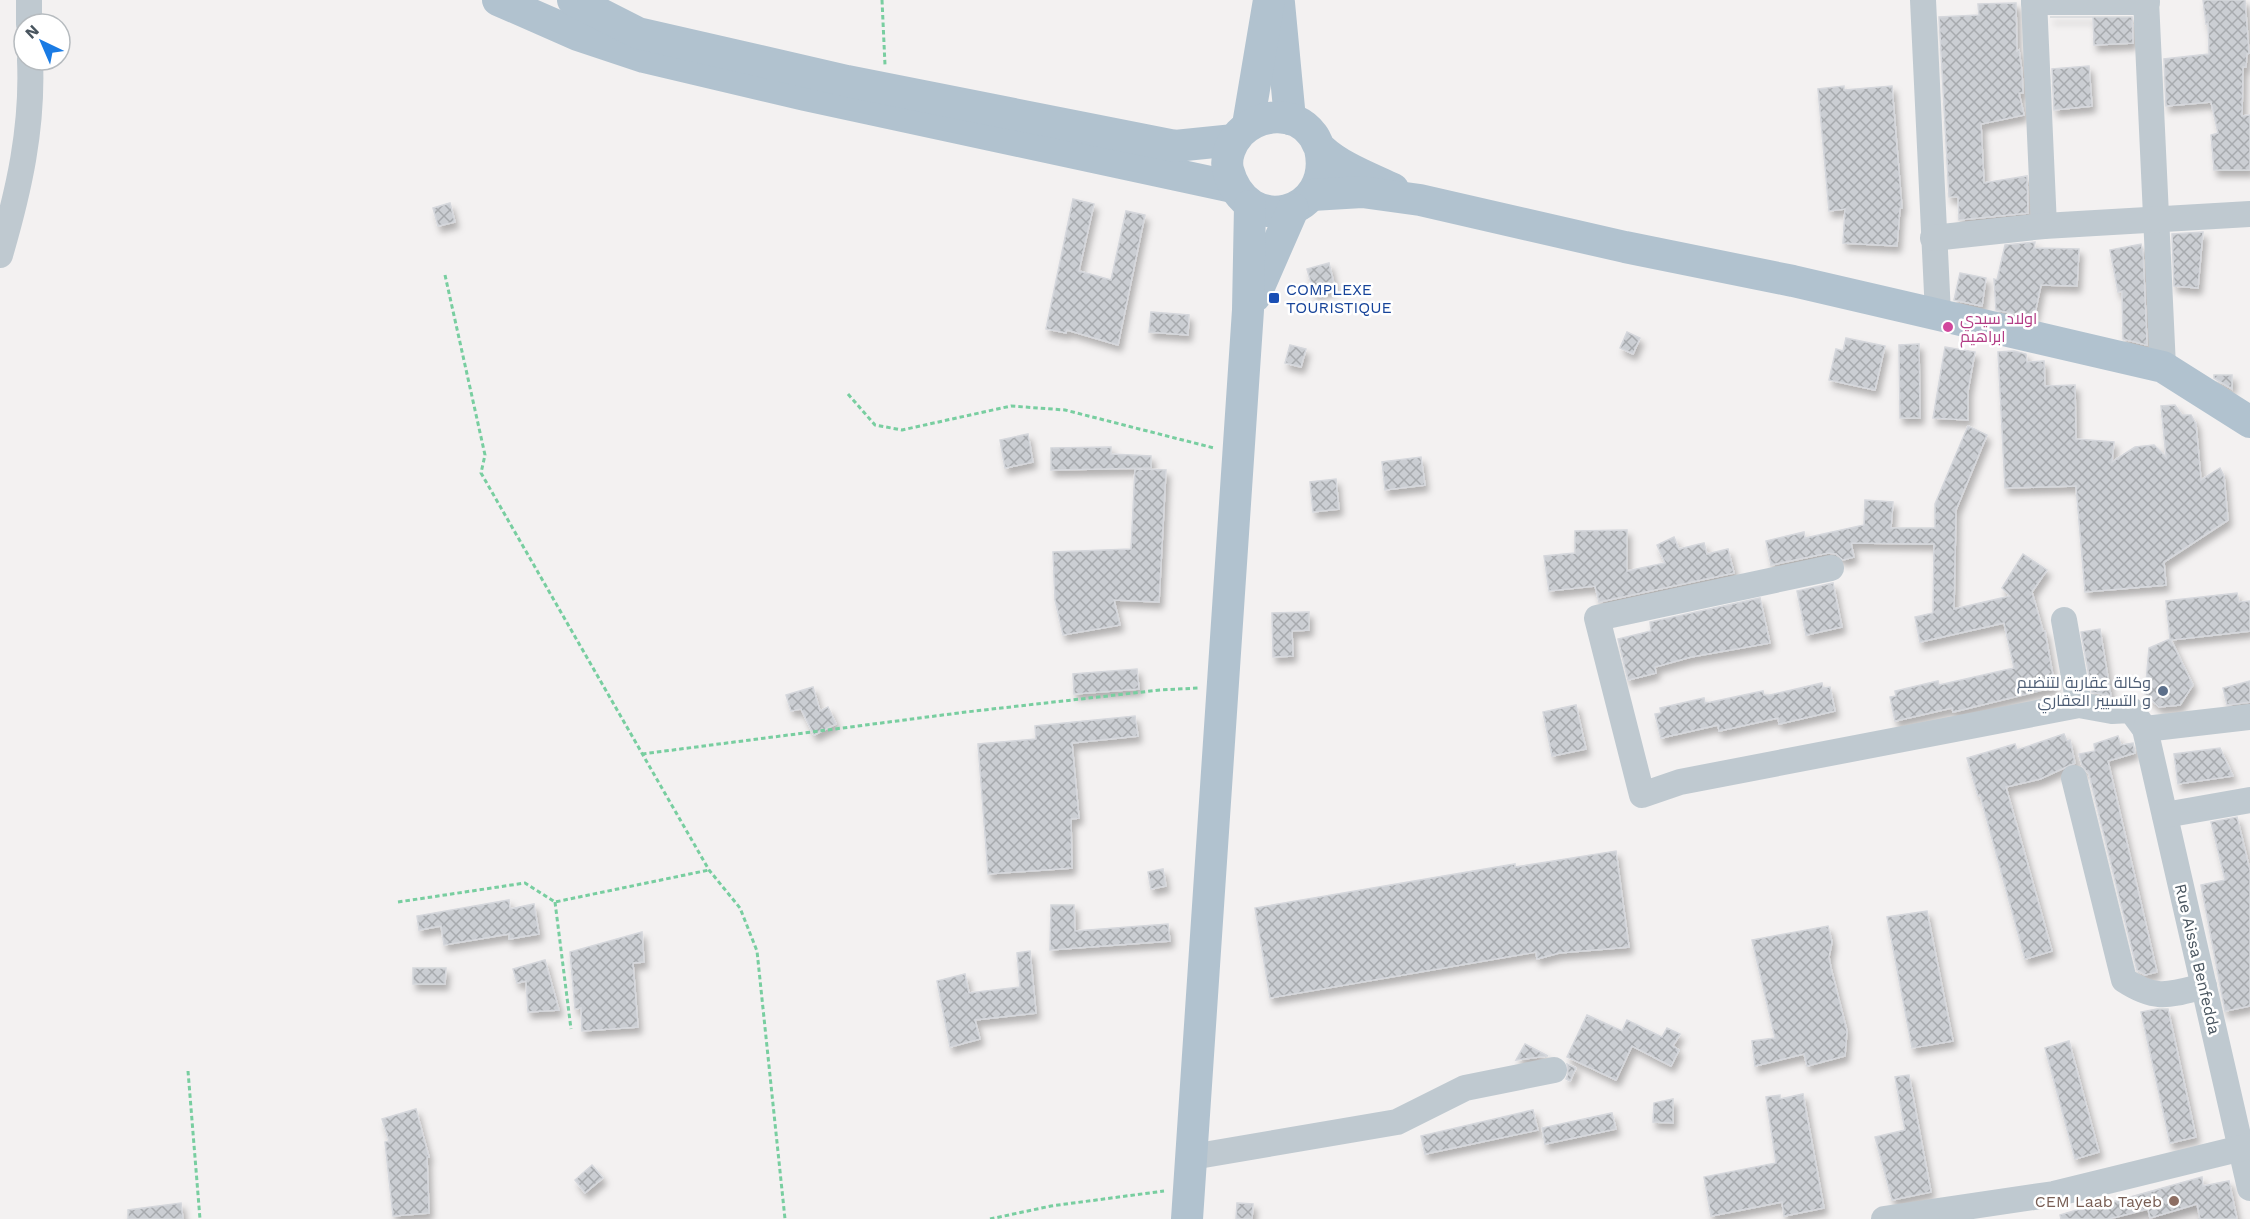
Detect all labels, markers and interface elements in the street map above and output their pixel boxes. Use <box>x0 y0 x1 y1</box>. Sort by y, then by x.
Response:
north arrow <box>12 12 72 72</box>
text: N <box>21 21 43 43</box>
place label: COMPLEXE TOURISTIQUE <box>1286 280 1392 317</box>
marker: COMPLEXE TOURISTIQUE <box>1267 291 1281 305</box>
place label: اولاد سيدي ابراهيم <box>1960 309 2037 348</box>
marker: اولاد سيدي ابراهيم <box>1941 320 1955 334</box>
place label: وكالة عقارية لتنضيم و التسيير العقاري <box>2017 673 2151 714</box>
marker: وكالة عقارية لتنضيم و التسيير العقاري <box>2156 684 2170 698</box>
street label: Rue Aissa Benfedda <box>2171 882 2224 1036</box>
place label: CEM Laab Tayeb <box>2035 1192 2162 1211</box>
marker: CEM Laab Tayeb <box>2167 1194 2181 1208</box>

